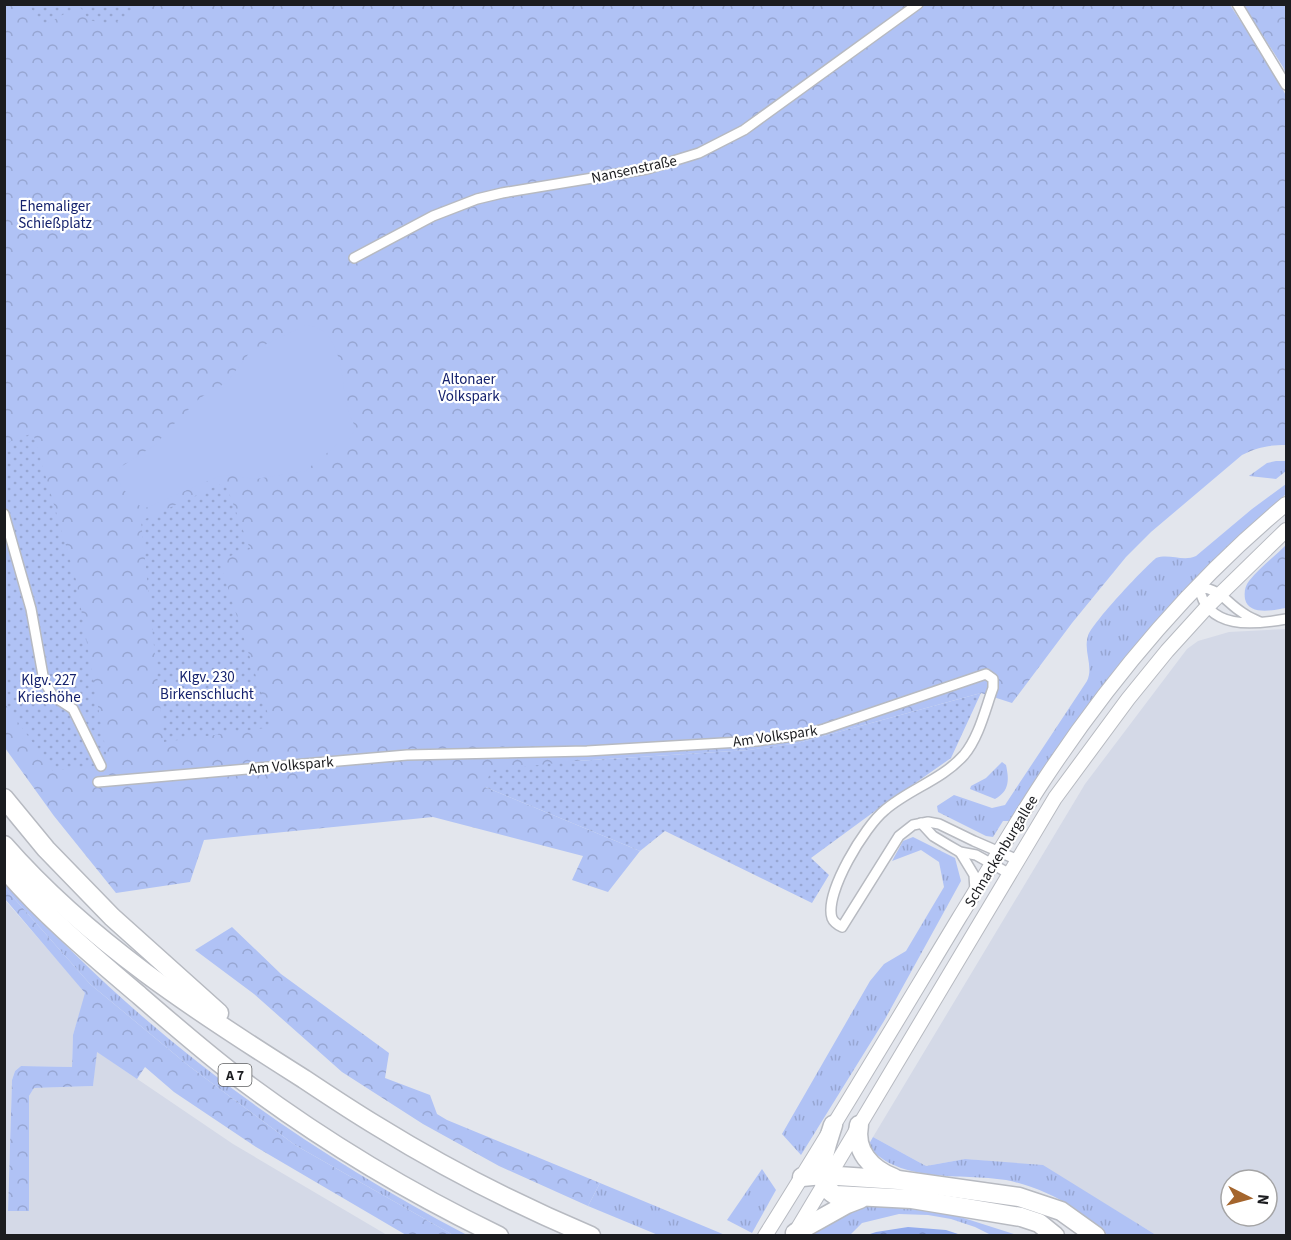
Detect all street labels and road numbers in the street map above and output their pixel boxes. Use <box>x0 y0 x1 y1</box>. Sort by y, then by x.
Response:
street label: Nansenstraße <box>589 150 679 189</box>
street label: Am Volkspark <box>731 720 819 753</box>
street label: Am Volkspark <box>248 751 335 780</box>
street label: Schnackenburgallee <box>960 791 1043 911</box>
road number: A 7 <box>218 1064 252 1086</box>

